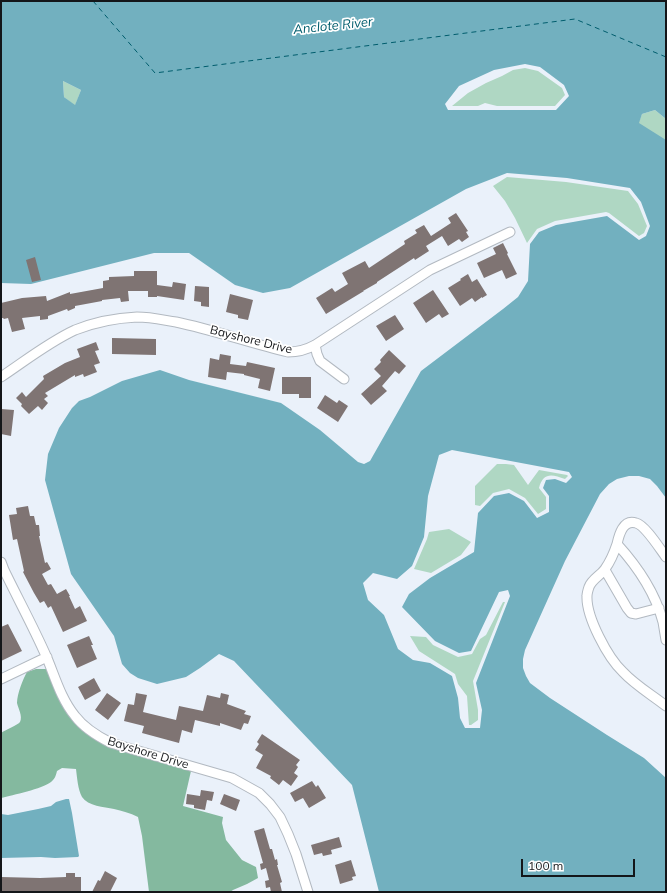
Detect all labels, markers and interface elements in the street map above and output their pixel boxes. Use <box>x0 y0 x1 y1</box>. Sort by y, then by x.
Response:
water label: Anclote River <box>293 14 373 38</box>
street label: Bayshore Drive <box>208 323 294 357</box>
street label: Bayshore Drive <box>106 734 190 772</box>
scale bar <box>523 851 637 877</box>
text: 100 m <box>528 858 563 873</box>

